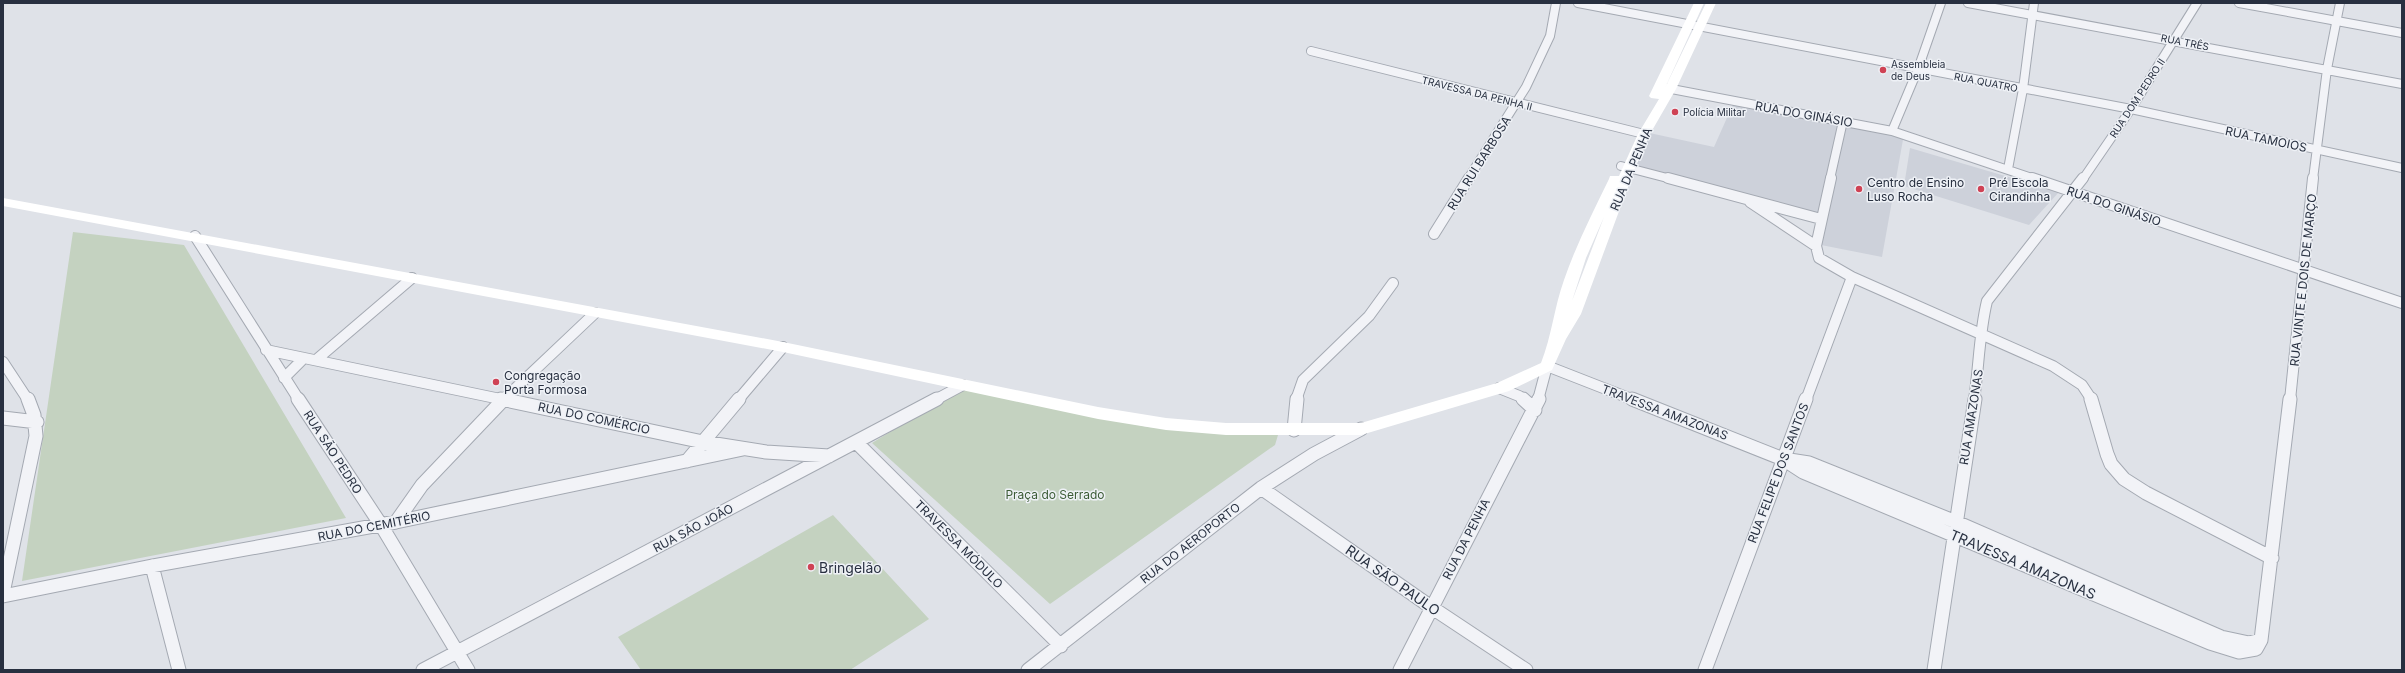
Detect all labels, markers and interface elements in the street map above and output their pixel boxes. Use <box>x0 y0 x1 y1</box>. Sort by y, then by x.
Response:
street label: RUA TRÊS <box>2160 31 2210 53</box>
street label: RUA DOM PEDRO II <box>2107 56 2167 140</box>
place label: Assembleia de Deus <box>1891 58 1945 82</box>
marker: Assembleia de Deus <box>1878 65 1888 75</box>
street label: RUA QUATRO <box>1953 70 2019 94</box>
street label: TRAVESSA DA PENHA II <box>1420 73 1534 113</box>
street label: RUA DO GINÁSIO <box>1754 98 1854 130</box>
place label: Polícia Militar <box>1683 106 1746 118</box>
marker: Polícia Militar <box>1670 107 1680 117</box>
street label: RUA RUI BARBOSA <box>1444 113 1514 213</box>
street label: RUA TAMOIOS <box>2224 123 2309 155</box>
street label: RUA DA PENHA <box>1607 125 1655 213</box>
place label: Centro de Ensino Luso Rocha <box>1867 175 1964 204</box>
place label: Pré Escola Cirandinha <box>1989 175 2050 204</box>
street label: RUA DO GINÁSIO <box>2065 183 2163 229</box>
marker: Centro de Ensino Luso Rocha <box>1854 184 1864 194</box>
marker: Pré Escola Cirandinha <box>1976 184 1986 194</box>
street label: RUA VINTE E DOIS DE MARÇO <box>2286 193 2320 367</box>
place label: Congregação Porta Formosa <box>504 368 587 397</box>
street label: RUA AMAZONAS <box>1956 368 1986 466</box>
marker: Congregação Porta Formosa <box>491 377 501 387</box>
street label: TRAVESSA AMAZONAS <box>1600 381 1731 443</box>
street label: RUA DO COMÉRCIO <box>537 399 651 437</box>
street label: RUA FELIPE DOS SANTOS <box>1744 401 1812 545</box>
street label: RUA SÃO PEDRO <box>300 407 366 497</box>
park label: Praça do Serrado <box>1005 487 1105 502</box>
street label: RUA DA PENHA <box>1439 496 1493 582</box>
street label: TRAVESSA MÓDULO <box>912 497 1006 591</box>
street label: RUA DO AEROPORTO <box>1137 499 1243 587</box>
street label: RUA SÃO JOÃO <box>650 501 736 555</box>
street label: RUA DO CEMITÉRIO <box>316 508 432 544</box>
street label: TRAVESSA AMAZONAS <box>1948 526 2098 602</box>
street label: RUA SÃO PAULO <box>1342 541 1444 619</box>
place label: Bringelão <box>819 559 882 576</box>
marker: Bringelão <box>806 562 816 572</box>

